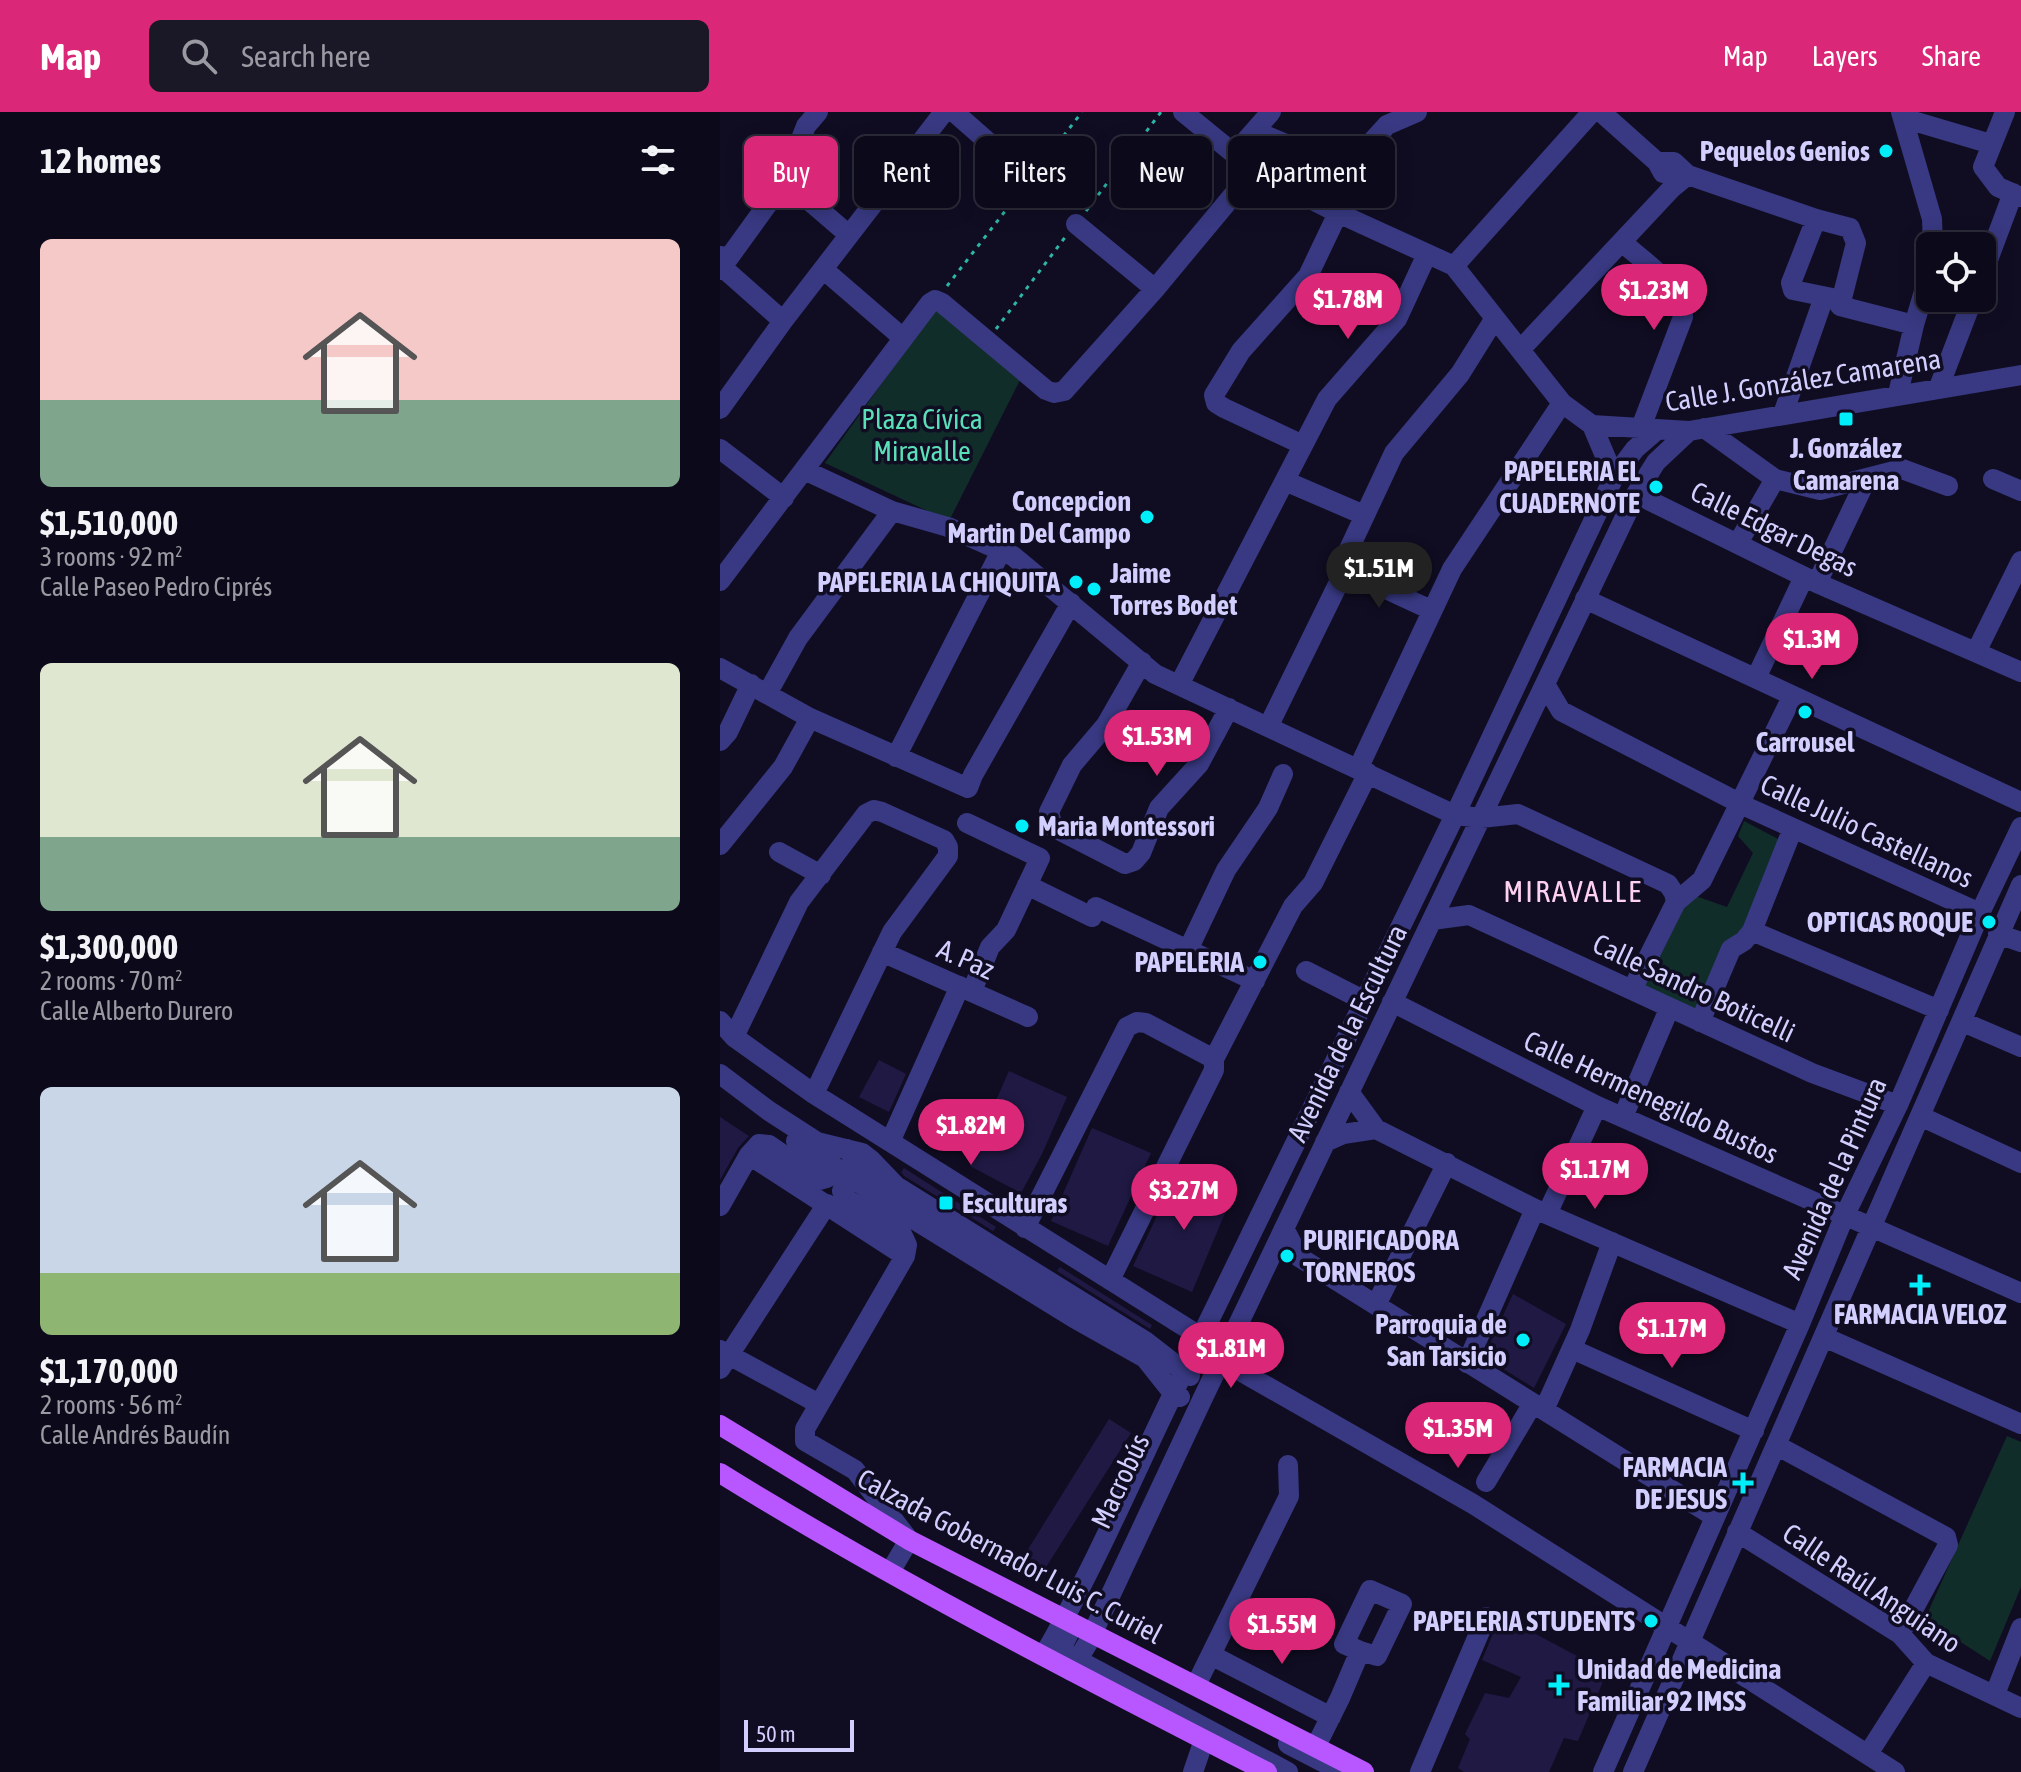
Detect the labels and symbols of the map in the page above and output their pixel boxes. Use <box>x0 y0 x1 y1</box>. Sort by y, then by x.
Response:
place label: Pequelos Genios <box>1700 135 1870 167</box>
marker: Pequelos Genios <box>1877 142 1895 160</box>
pin: $1.23M <box>1589 264 1719 332</box>
pin: $1.78M <box>1283 273 1413 341</box>
street label: Calle J. González Camarena <box>1663 342 1943 418</box>
park label: Plaza Cívica Miravalle <box>861 403 983 467</box>
marker: J. González Camarena <box>1837 410 1855 428</box>
place label: J. González Camarena <box>1789 432 1902 496</box>
place label: PAPELERIA EL CUADERNOTE <box>1499 455 1640 519</box>
street label: Calle Edgar Degas <box>1686 475 1862 583</box>
marker: PAPELERIA EL CUADERNOTE <box>1647 478 1665 496</box>
place label: Concepcion Martin Del Campo <box>947 485 1131 549</box>
marker: Concepcion Martin Del Campo <box>1138 508 1156 526</box>
pin: $1.51M <box>1314 542 1444 610</box>
place label: Jaime Torres Bodet <box>1109 557 1237 621</box>
place label: PAPELERIA LA CHIQUITA <box>817 566 1060 598</box>
marker: PAPELERIA LA CHIQUITA <box>1067 573 1085 591</box>
marker: Jaime Torres Bodet <box>1085 580 1103 598</box>
pin: $1.3M <box>1756 613 1868 681</box>
marker: Carrousel <box>1796 703 1814 721</box>
pin: $1.53M <box>1092 710 1222 778</box>
place label: Carrousel <box>1756 726 1855 758</box>
street label: Calle Julio Castellanos <box>1756 768 1978 894</box>
place label: Maria Montessori <box>1038 810 1215 842</box>
marker: Maria Montessori <box>1013 817 1031 835</box>
district label: MIRAVALLE <box>1503 874 1643 908</box>
place label: OPTICAS ROQUE <box>1807 906 1973 938</box>
marker: OPTICAS ROQUE <box>1980 913 1998 931</box>
street label: Avenida de la Escultura <box>1281 919 1413 1147</box>
street label: Calle Sandro Boticelli <box>1588 927 1800 1049</box>
street label: A. Paz <box>933 932 999 986</box>
place label: PAPELERIA <box>1134 946 1244 978</box>
marker: PAPELERIA <box>1251 953 1269 971</box>
street label: Calle Hermenegildo Bustos <box>1519 1024 1783 1170</box>
street label: Avenida de la Pintura <box>1775 1072 1893 1284</box>
pin: $1.82M <box>906 1099 1036 1167</box>
pin: $1.17M <box>1530 1143 1660 1211</box>
pin: $3.27M <box>1119 1164 1249 1232</box>
place label: Esculturas <box>962 1187 1067 1219</box>
marker: Esculturas <box>937 1194 955 1212</box>
place label: PURIFICADORA TORNEROS <box>1303 1224 1459 1288</box>
marker: PURIFICADORA TORNEROS <box>1278 1247 1296 1265</box>
marker: FARMACIA VELOZ <box>1911 1276 1929 1294</box>
place label: FARMACIA VELOZ <box>1834 1298 2007 1330</box>
pin: $1.17M <box>1607 1302 1737 1370</box>
place label: Parroquia de San Tarsicio <box>1375 1308 1507 1372</box>
pin: $1.81M <box>1166 1322 1296 1390</box>
marker: Parroquia de San Tarsicio <box>1514 1331 1532 1349</box>
pin: $1.35M <box>1393 1402 1523 1470</box>
street label: Macrobús <box>1084 1429 1156 1533</box>
place label: FARMACIA DE JESUS <box>1623 1451 1727 1515</box>
street label: Calzada Gobernador Luis C. Curiel <box>852 1462 1168 1650</box>
marker: FARMACIA DE JESUS <box>1734 1474 1752 1492</box>
street label: Calle Raúl Anguiano <box>1777 1517 1967 1659</box>
pin: $1.55M <box>1217 1598 1347 1666</box>
place label: PAPELERIA STUDENTS <box>1413 1605 1635 1637</box>
marker: PAPELERIA STUDENTS <box>1642 1612 1660 1630</box>
place label: Unidad de Medicina Familiar 92 IMSS <box>1577 1653 1781 1717</box>
marker: Unidad de Medicina Familiar 92 IMSS <box>1548 1674 1570 1696</box>
scale bar <box>744 1716 854 1752</box>

